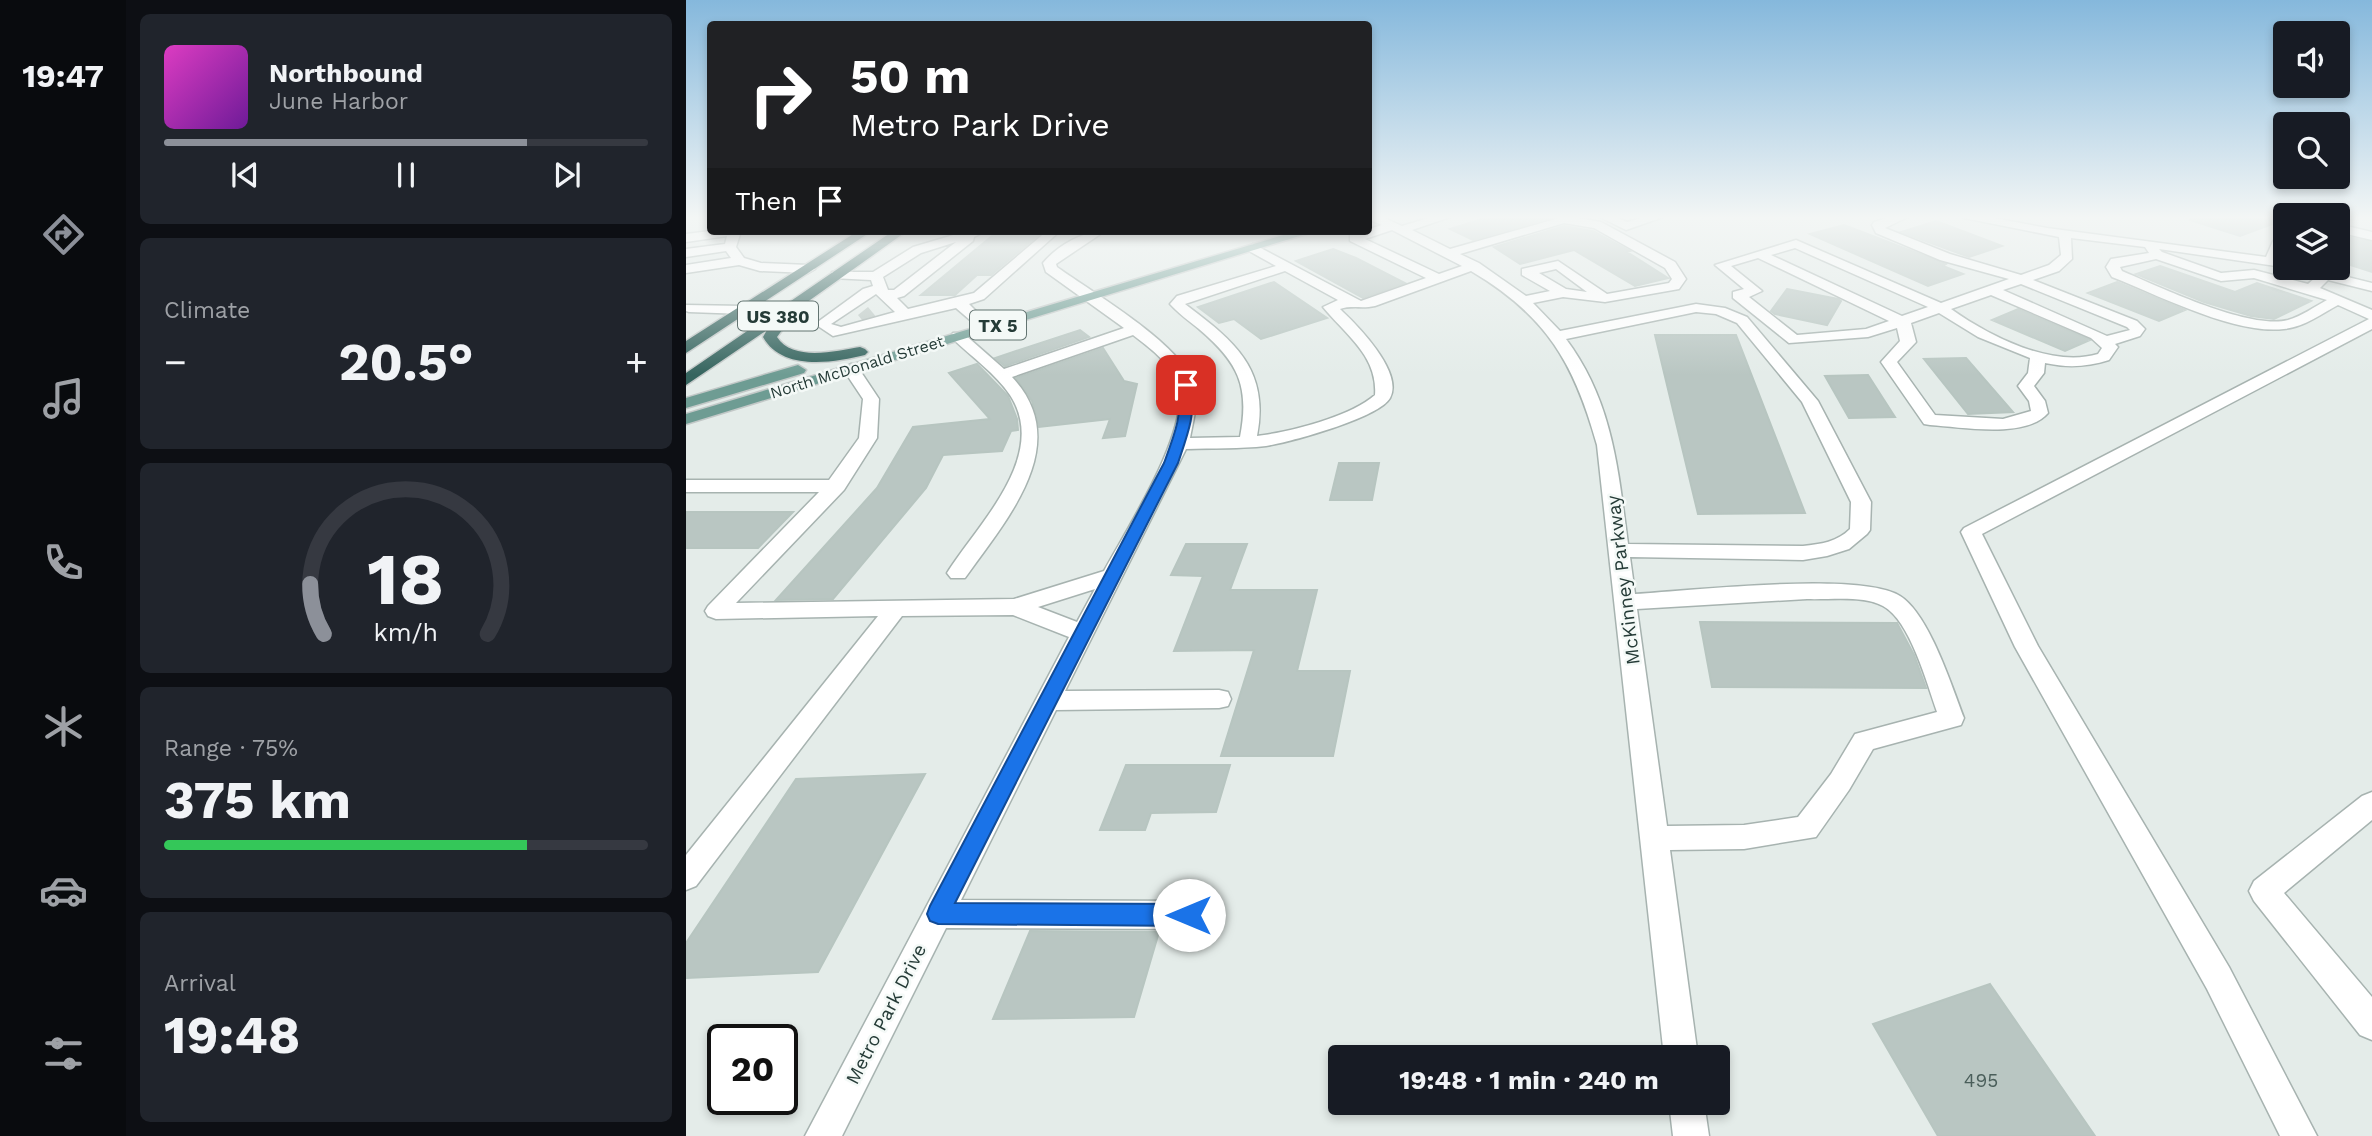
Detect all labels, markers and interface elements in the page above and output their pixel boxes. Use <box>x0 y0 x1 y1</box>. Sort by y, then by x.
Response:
map controls <box>2273 21 2350 280</box>
button: sound <box>2273 21 2350 98</box>
text: 50 m <box>850 47 970 105</box>
icon: right <box>735 49 826 140</box>
text: 19:47 <box>22 57 104 95</box>
text: Northbound <box>269 58 423 88</box>
text: June Harbor <box>269 88 408 115</box>
text: Metro Park Drive <box>850 106 1110 144</box>
button: search <box>2273 112 2350 189</box>
icon: previous <box>226 156 264 194</box>
icon: pause <box>387 156 425 194</box>
icon: next <box>548 156 586 194</box>
icon: arrive <box>811 182 849 220</box>
text: Then <box>735 186 797 216</box>
button: layers <box>2273 203 2350 280</box>
icon: directions <box>39 210 88 259</box>
text: Climate <box>164 297 250 324</box>
road number: US 380 <box>738 302 818 330</box>
road number: TX 5 <box>970 310 1026 340</box>
street label: North McDonald Street <box>768 331 946 402</box>
text: 20.5° <box>338 332 474 393</box>
text: − <box>164 340 187 384</box>
text: + <box>625 340 648 384</box>
pin <box>1156 355 1216 415</box>
icon: arrive <box>1167 366 1205 404</box>
icon: music <box>39 374 88 423</box>
street label: McKinney Parkway <box>1601 494 1645 666</box>
text: 18 <box>367 536 445 622</box>
icon: phone <box>39 538 88 587</box>
text: km/h <box>374 618 438 647</box>
icon: climate <box>39 702 88 751</box>
text: Range · 75% <box>164 735 298 762</box>
text: 375 km <box>164 770 351 831</box>
icon: car <box>39 866 88 915</box>
position arrow <box>1152 878 1226 952</box>
street label: Metro Park Drive <box>841 940 931 1088</box>
text: Arrival <box>164 970 236 997</box>
text: 19:48 <box>164 1005 300 1066</box>
speed limit sign: 20 <box>707 1024 798 1115</box>
icon: filters <box>39 1029 88 1078</box>
text: 19:48 · 1 min · 240 m <box>1399 1065 1659 1095</box>
house number: 495 <box>1964 1069 1998 1092</box>

